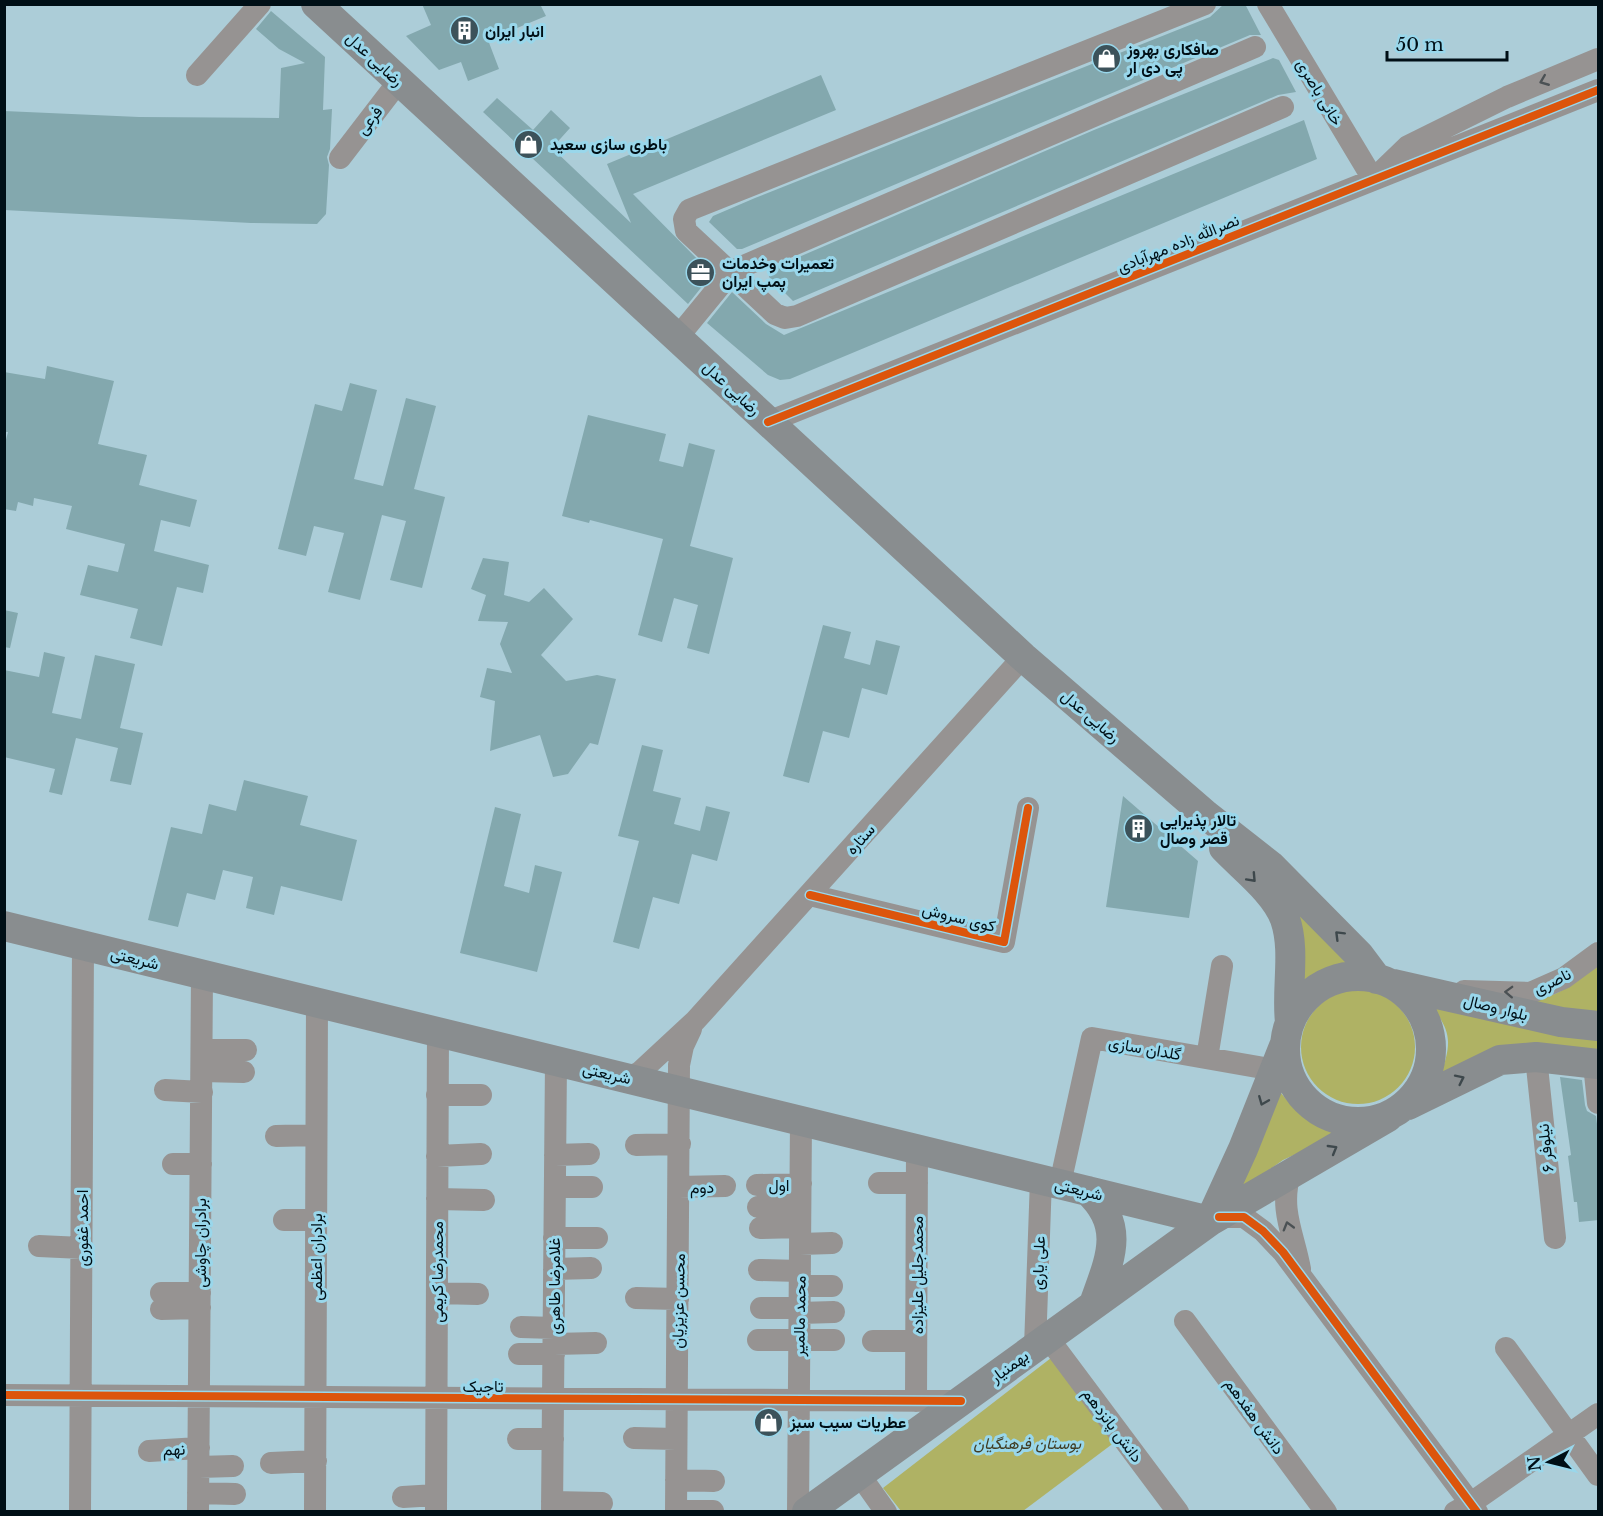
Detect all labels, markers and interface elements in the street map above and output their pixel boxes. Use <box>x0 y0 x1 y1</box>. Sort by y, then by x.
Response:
building icon: انبار ایران <box>448 15 480 47</box>
place label: انبار ایران <box>485 21 544 42</box>
scale bar <box>1387 24 1507 62</box>
street label: رضایی عدل <box>342 27 408 91</box>
text: 50 m <box>1396 34 1444 56</box>
place label: صافکاری بهروز پی دی ار <box>1126 39 1219 79</box>
shop icon: صافکاری بهروز پی دی ار <box>1090 42 1122 74</box>
street label: خانی باصری <box>1291 55 1348 130</box>
one-way arrow <box>1540 74 1551 86</box>
street label: فرعی <box>352 102 387 139</box>
shop icon: باطری سازی سعید <box>513 128 545 160</box>
place label: باطری سازی سعید <box>550 134 667 155</box>
street label: نصرالله زاده مهرآبادی <box>1114 209 1242 278</box>
place label: تعمیرات وخدمات پمپ ایران <box>722 253 834 293</box>
office icon: تعمیرات وخدمات پمپ ایران <box>685 256 717 288</box>
street label: رضایی عدل <box>699 356 765 420</box>
street label: رضایی عدل <box>1057 685 1124 748</box>
place label: تالار پذیرایی قصر وصال <box>1160 810 1236 849</box>
building icon: تالار پذیرایی قصر وصال <box>1123 813 1155 845</box>
street label: ستاره <box>841 819 880 859</box>
one-way arrow <box>1245 870 1256 881</box>
street label: کوی سروش <box>920 898 998 937</box>
one-way arrow <box>1335 932 1346 943</box>
street label: شریعتی <box>109 942 161 975</box>
street label: ناصری <box>1530 963 1575 1000</box>
one-way arrow <box>1505 986 1514 998</box>
street label: بلوار وصال <box>1462 989 1530 1026</box>
street label: گلدان سازی <box>1107 1032 1183 1065</box>
street label: شریعتی <box>581 1058 633 1089</box>
one-way arrow <box>1454 1075 1465 1087</box>
one-way arrow <box>1258 1094 1270 1105</box>
street label: نیلوفر ۶ <box>1533 1123 1558 1173</box>
one-way arrow <box>1327 1145 1337 1156</box>
street label: شریعتی <box>1053 1173 1105 1206</box>
street label: اول <box>768 1175 790 1196</box>
street label: دوم <box>690 1177 714 1198</box>
street label: احمد غفوری <box>72 1190 93 1266</box>
street label: برادران چاوشی <box>190 1198 212 1288</box>
street label: برادران اعظمی <box>306 1213 327 1301</box>
street label: محمدجلیل علیزاده <box>907 1216 928 1334</box>
street label: محمدرضا کریمی <box>427 1221 448 1323</box>
one-way arrow <box>1283 1221 1295 1232</box>
street label: علی یاری <box>1027 1235 1050 1291</box>
street label: غلامرضا طاهری <box>544 1238 565 1334</box>
street label: محسن عزیزیان <box>667 1253 690 1349</box>
street label: محمد مالمیر <box>788 1275 811 1358</box>
street label: بهمنیار <box>985 1345 1033 1388</box>
street label: دانش هفدهم <box>1220 1374 1289 1459</box>
street label: تاجیک <box>462 1376 504 1396</box>
street label: دانش پانزدهم <box>1077 1384 1147 1467</box>
shop icon: عطریات سیب سبز <box>753 1406 785 1438</box>
place label: عطریات سیب سبز <box>789 1412 906 1433</box>
north arrow <box>1519 1432 1579 1492</box>
park label: بوستان فرهنگیان <box>973 1433 1082 1454</box>
street label: نهم <box>162 1438 186 1461</box>
text: N <box>1523 1455 1545 1473</box>

